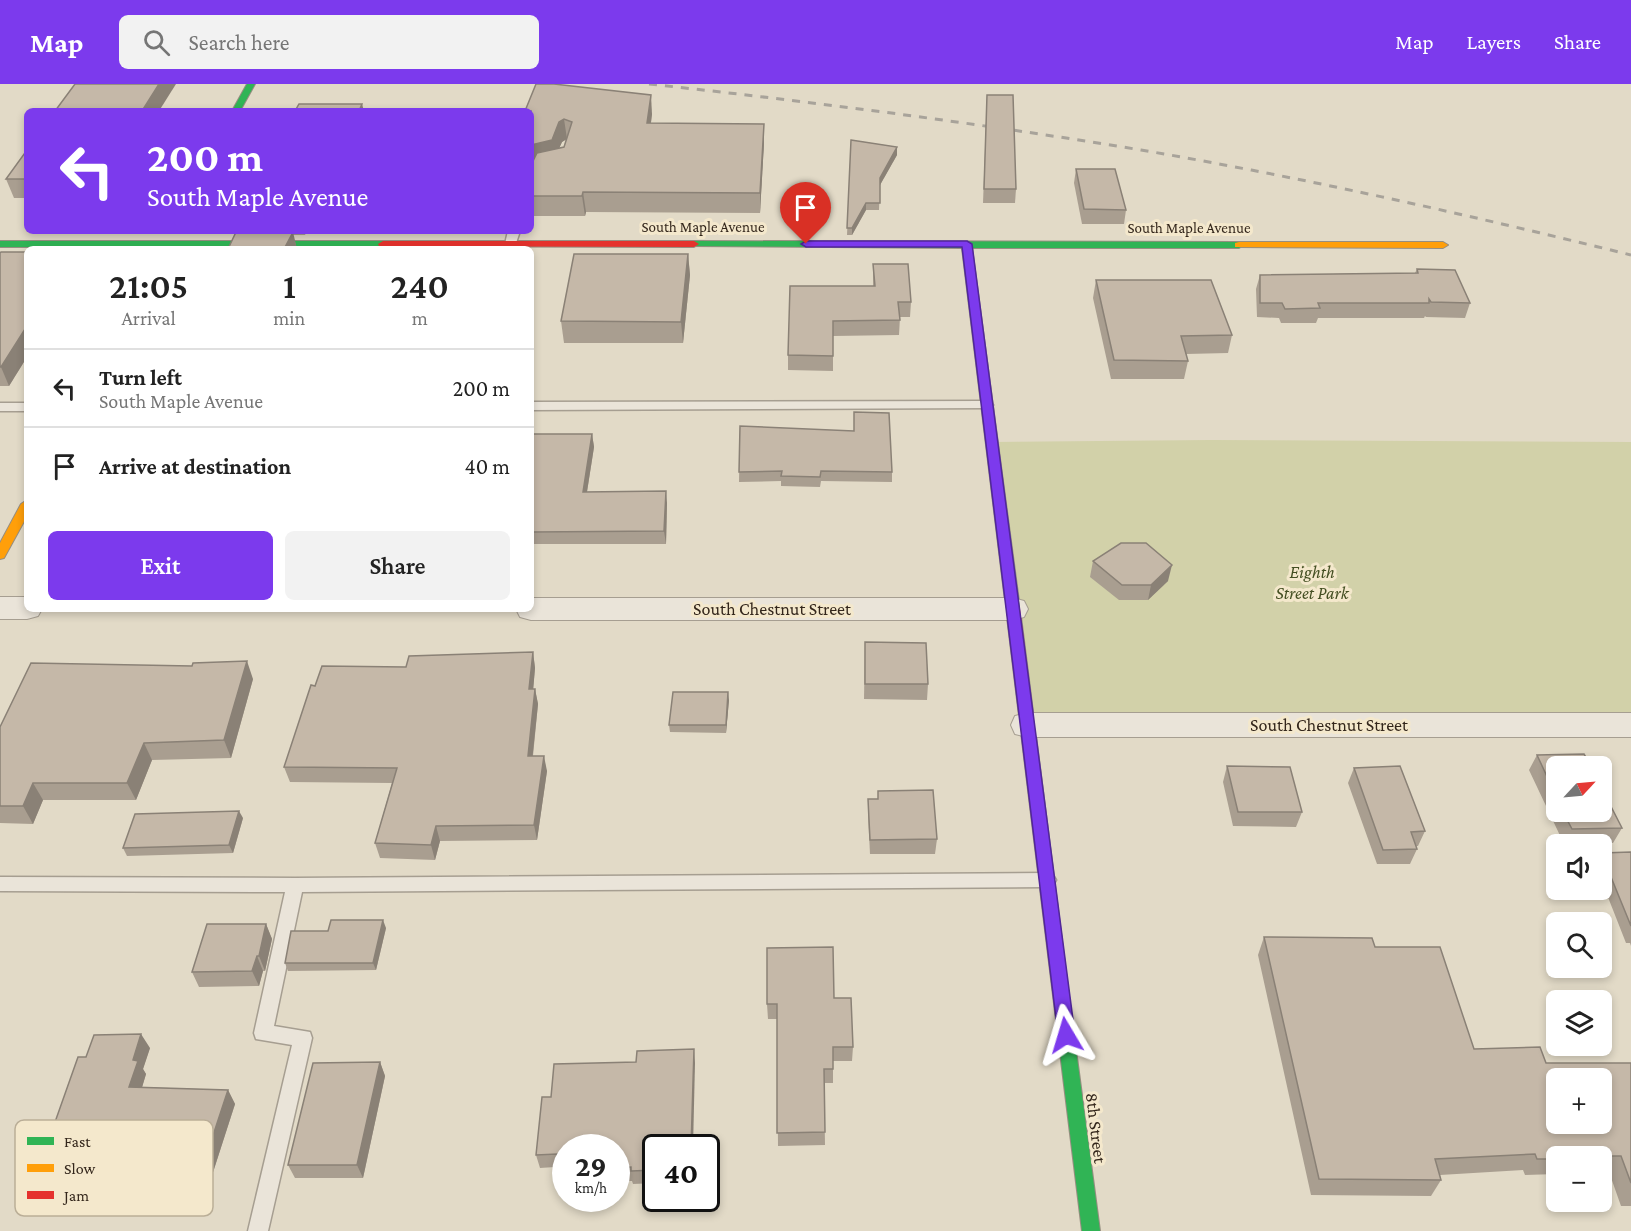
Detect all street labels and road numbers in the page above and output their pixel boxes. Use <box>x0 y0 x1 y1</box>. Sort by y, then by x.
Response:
street label: South Maple Avenue <box>641 219 765 236</box>
street label: South Maple Avenue <box>1127 220 1251 237</box>
street label: South Chestnut Street <box>693 599 852 619</box>
street label: South Chestnut Street <box>1250 715 1409 735</box>
street label: 8th Street <box>1082 1092 1110 1165</box>

